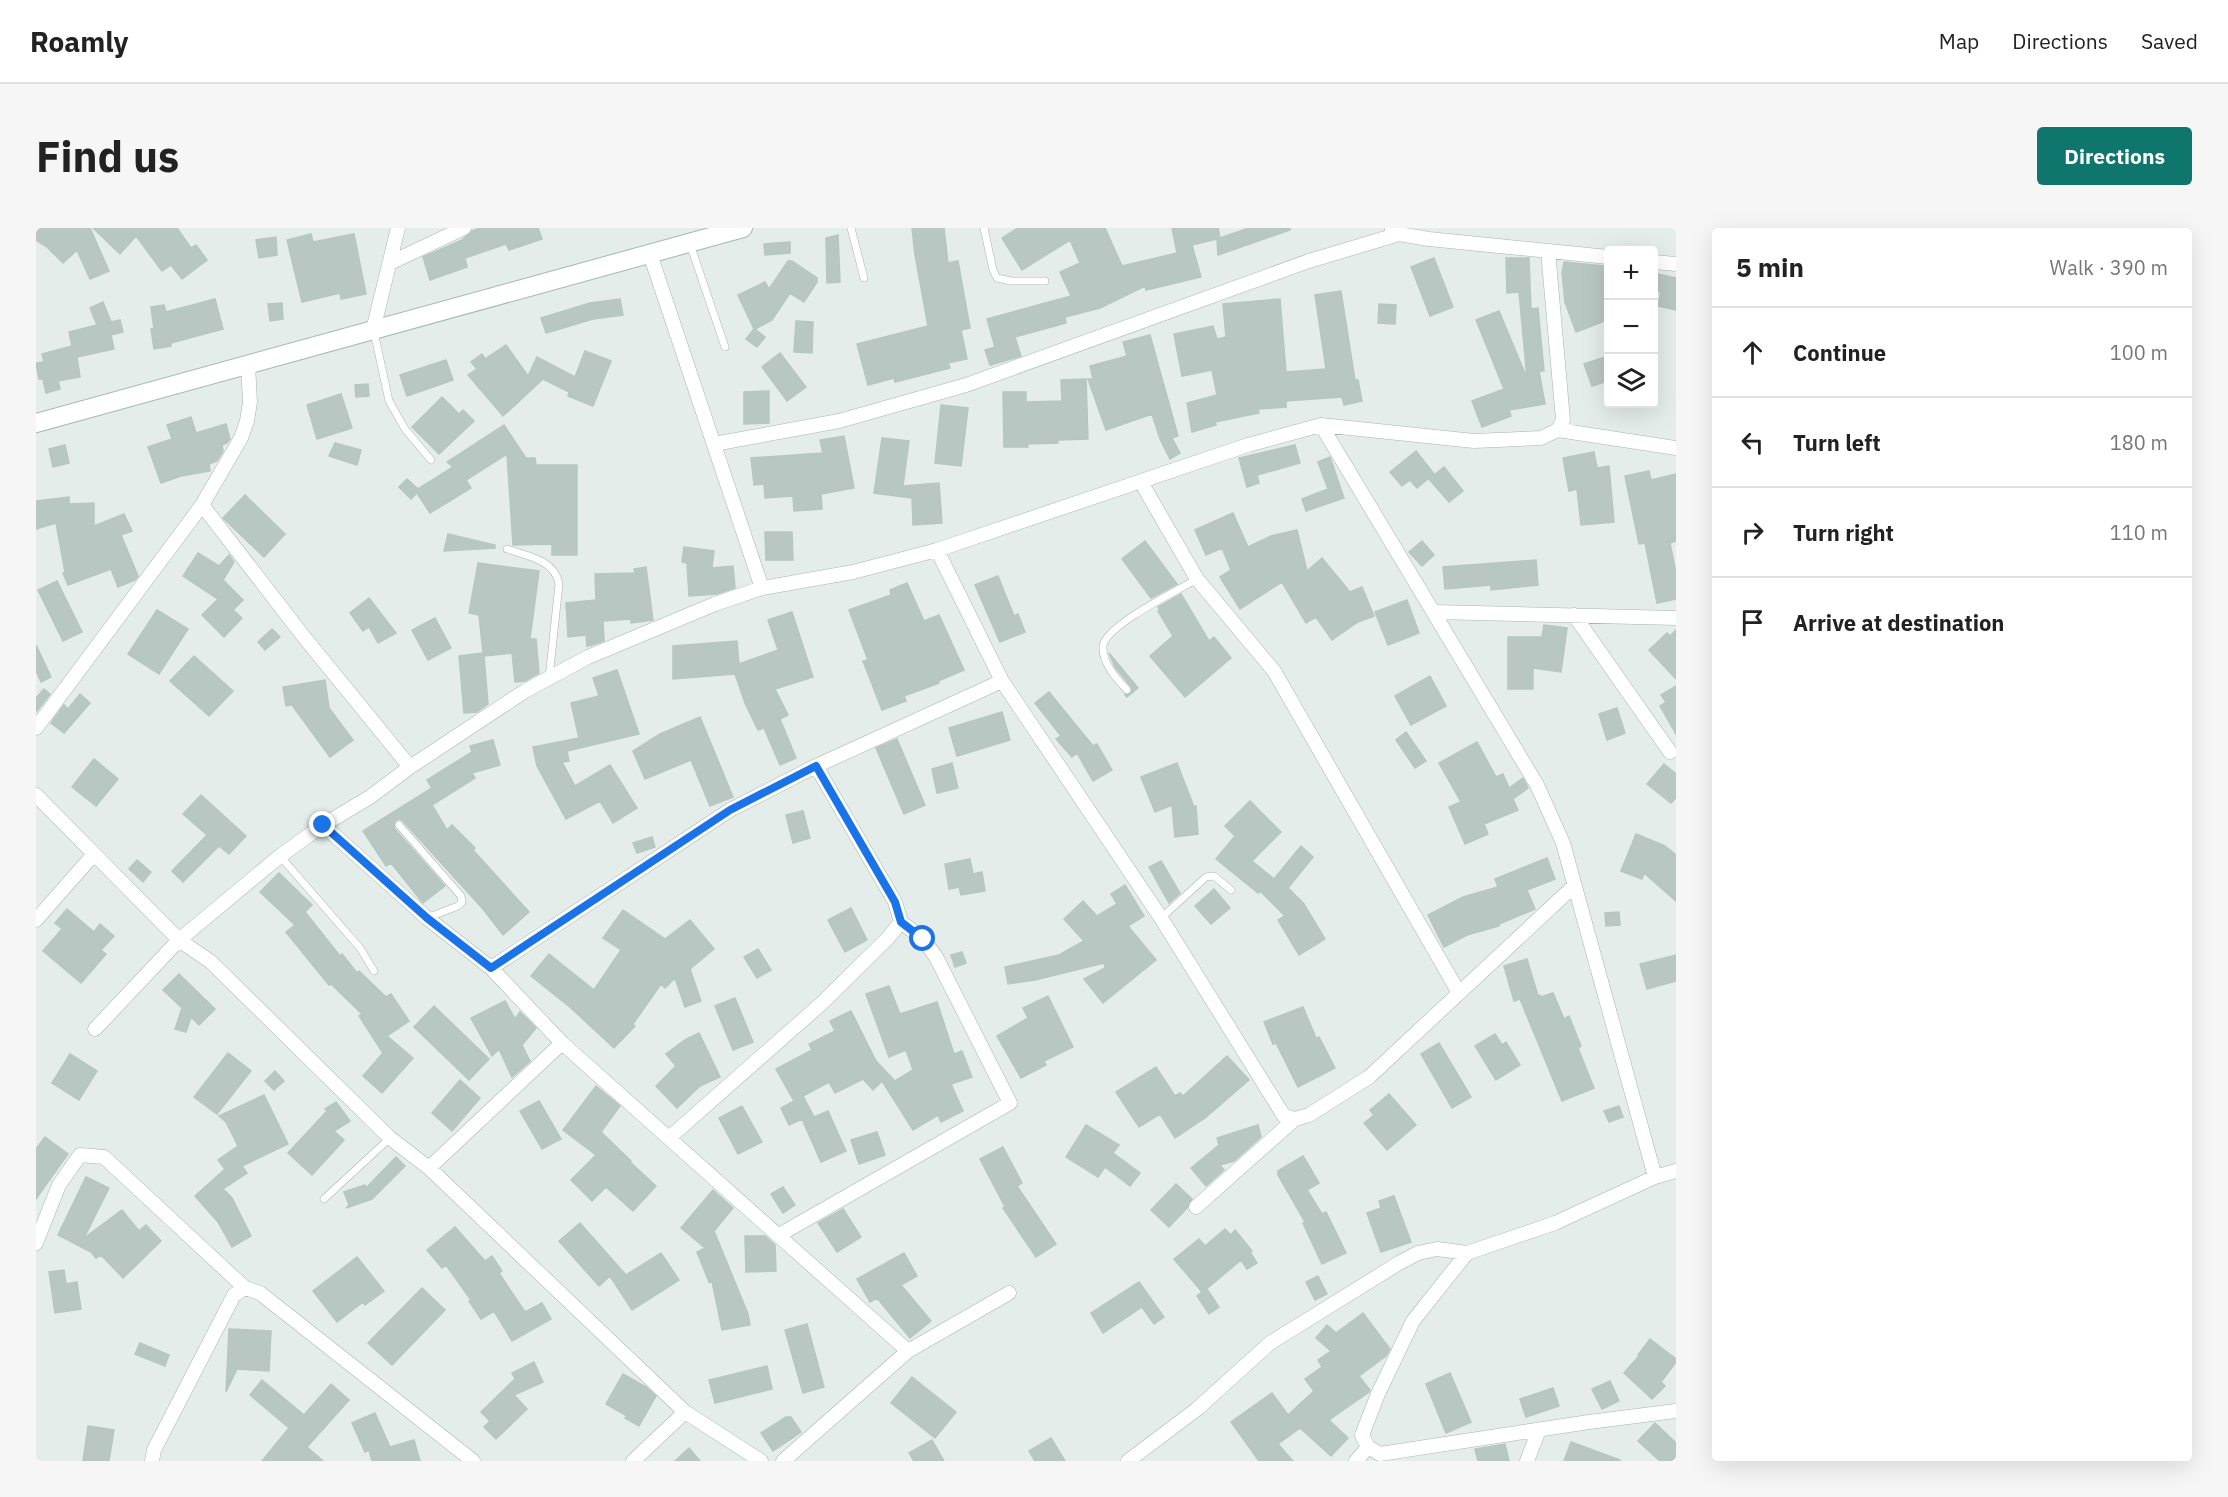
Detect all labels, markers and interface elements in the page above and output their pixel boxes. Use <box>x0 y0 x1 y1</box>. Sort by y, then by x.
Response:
text: Roamly <box>30 23 128 60</box>
text: Map <box>1939 27 1979 55</box>
text: Directions <box>2012 27 2108 55</box>
text: Saved <box>2141 27 2198 55</box>
button: Directions <box>2037 127 2192 185</box>
text: Find us <box>36 129 179 184</box>
map controls <box>1604 246 1658 408</box>
button: + <box>1604 246 1658 300</box>
text: 5 min <box>1736 250 1804 284</box>
text: Walk · 390 m <box>2050 254 2168 281</box>
button: − <box>1604 300 1658 354</box>
icon: ahead <box>1736 336 1769 369</box>
text: Continue <box>1793 338 1886 367</box>
text: 100 m <box>2110 339 2168 366</box>
button: layers <box>1604 354 1658 408</box>
icon: left <box>1736 426 1769 459</box>
text: Turn left <box>1793 428 1881 457</box>
text: 180 m <box>2110 429 2168 456</box>
icon: right <box>1736 516 1769 549</box>
text: Turn right <box>1793 518 1894 547</box>
text: 110 m <box>2110 519 2168 546</box>
icon: arrive <box>1736 606 1769 639</box>
text: Arrive at destination <box>1793 608 2004 637</box>
route end <box>309 811 335 837</box>
route start <box>909 925 935 951</box>

